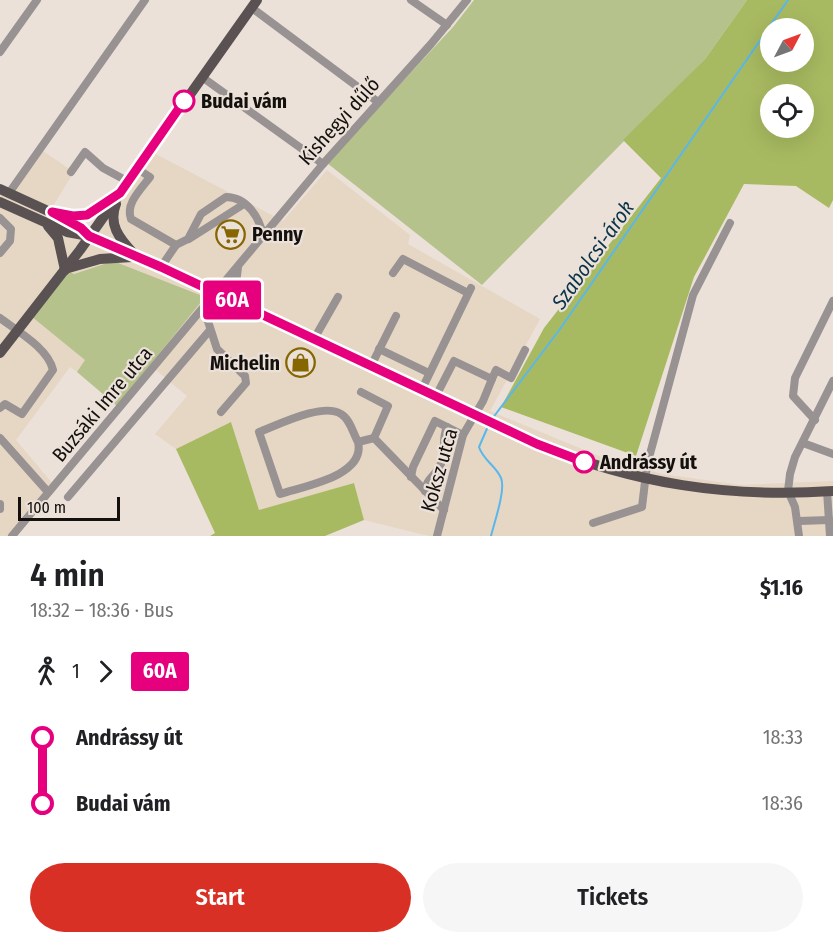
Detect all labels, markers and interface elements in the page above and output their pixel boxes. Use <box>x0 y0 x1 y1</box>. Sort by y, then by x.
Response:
north arrow <box>760 18 814 72</box>
map controls <box>760 18 814 138</box>
street label: Kishegyi dűlő <box>293 72 385 170</box>
button: locate <box>760 84 814 138</box>
place label: Budai vám <box>201 89 287 113</box>
marker: Budai vám <box>173 90 195 112</box>
water label: Szabolcsi-árok <box>546 196 640 315</box>
supermarket icon: Penny <box>215 218 247 250</box>
place label: Penny <box>252 222 303 246</box>
line badge: 60A <box>198 280 266 320</box>
text: 60A <box>215 287 249 313</box>
street label: Buzsáki Imre utca <box>47 342 157 466</box>
shop icon: Michelin <box>285 347 317 379</box>
place label: Michelin <box>210 351 280 375</box>
street label: Koksz utca <box>416 425 462 515</box>
place label: Andrássy út <box>599 450 698 474</box>
marker: Andrássy út <box>573 451 595 473</box>
scale bar <box>18 494 120 522</box>
text: 100 m <box>27 498 66 517</box>
text: 4 min <box>30 555 105 595</box>
text: $1.16 <box>760 574 803 601</box>
text: 18:32 – 18:36 · Bus <box>30 598 174 622</box>
icon: walk <box>30 655 63 688</box>
icon: forward <box>89 655 122 688</box>
text: 60A <box>143 658 177 684</box>
text: 1 <box>72 659 80 683</box>
text: Andrássy út <box>76 724 183 751</box>
text: 18:33 <box>763 725 803 749</box>
text: Budai vám <box>76 790 171 817</box>
text: 18:36 <box>762 791 803 815</box>
button: Start <box>30 863 411 932</box>
button: Tickets <box>423 863 803 932</box>

